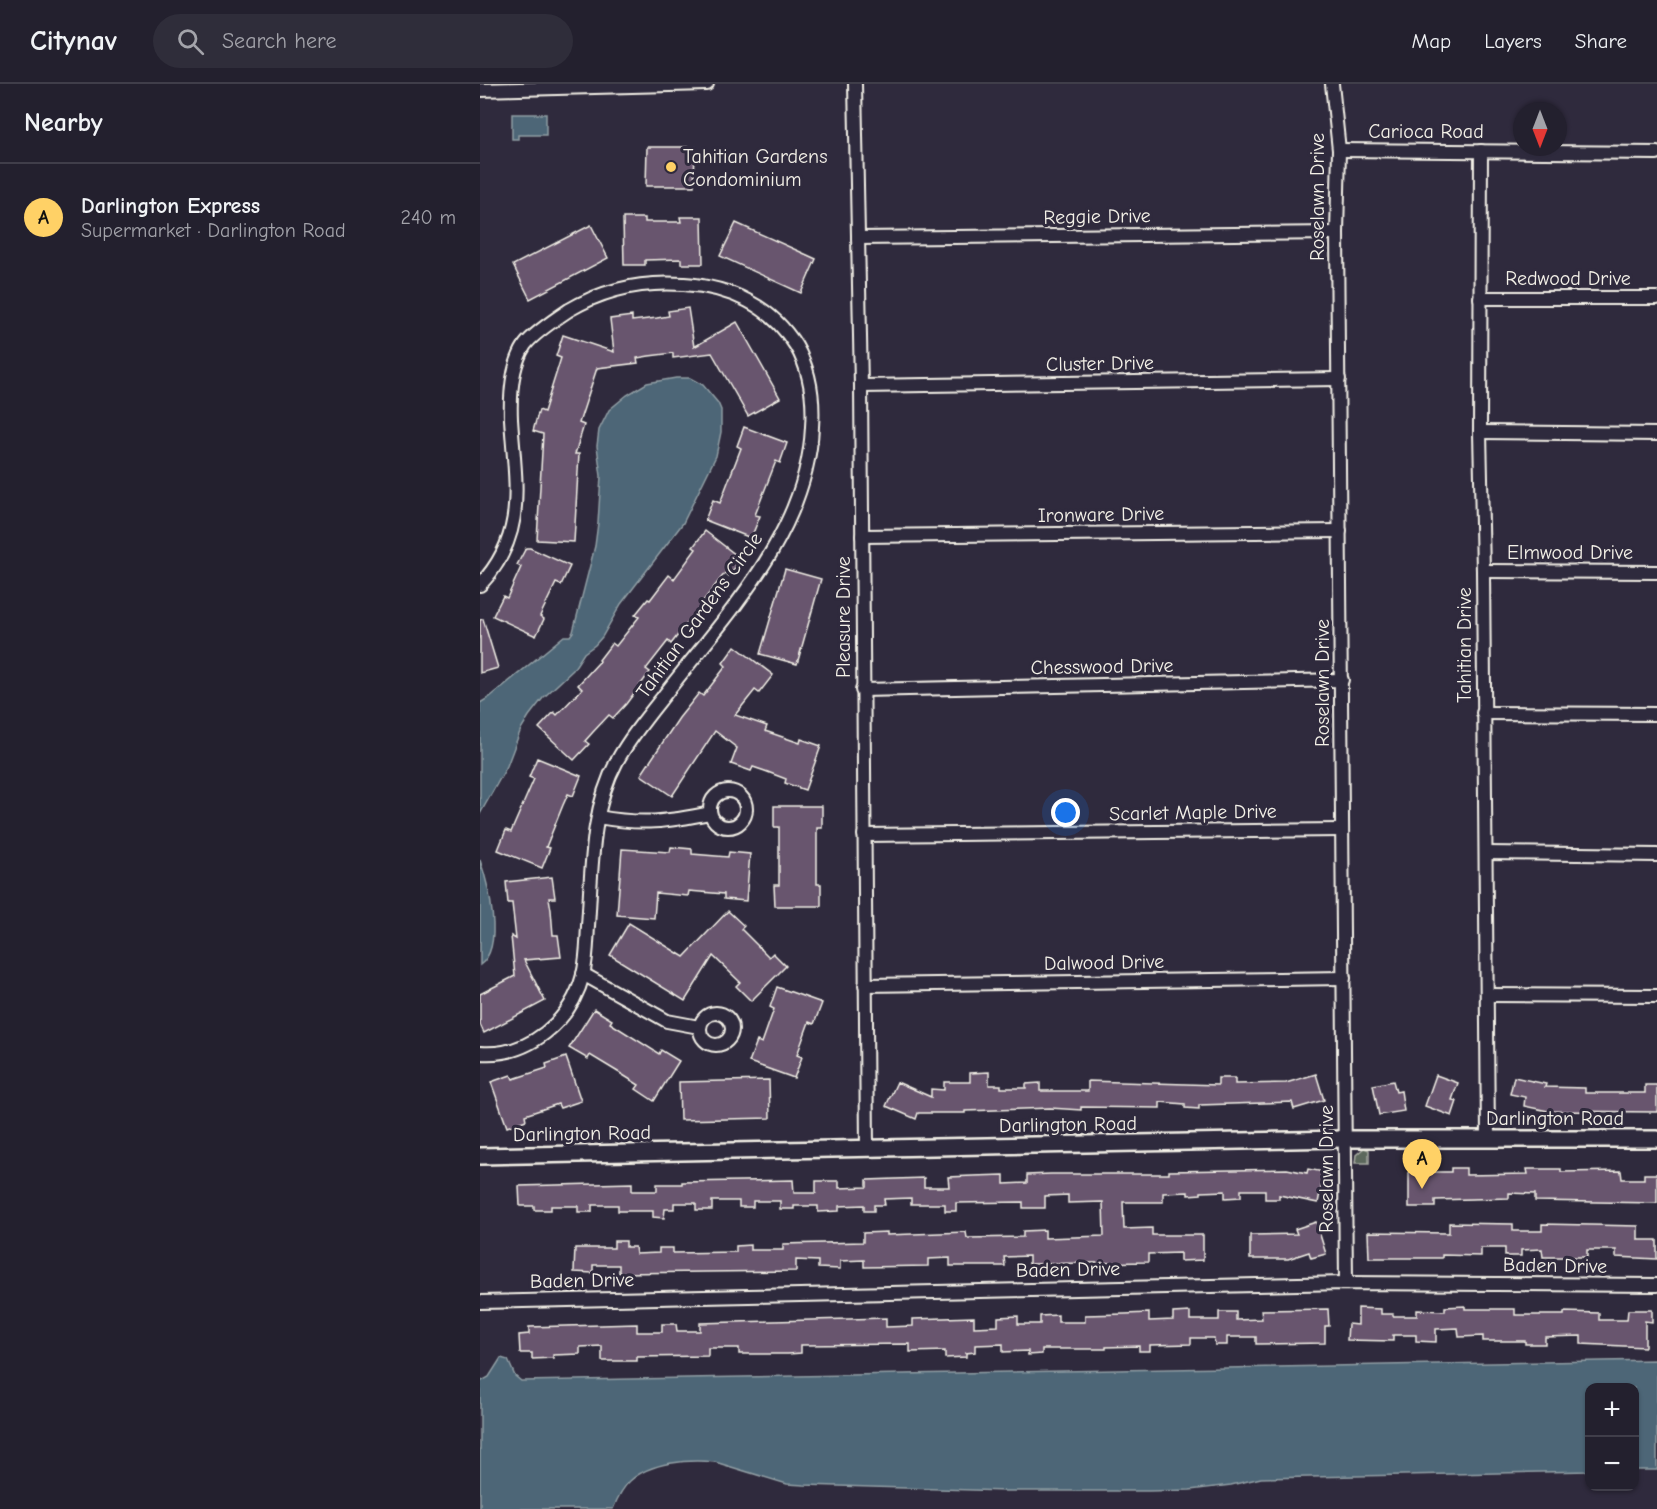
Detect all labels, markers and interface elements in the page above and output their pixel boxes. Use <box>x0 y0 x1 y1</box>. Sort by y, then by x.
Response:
search box <box>153 14 573 68</box>
text: Citynav <box>30 25 117 57</box>
icon: search <box>174 25 207 58</box>
text: Search here <box>222 28 336 54</box>
text: Map <box>1412 29 1451 53</box>
text: Layers <box>1484 29 1542 53</box>
text: Share <box>1575 29 1627 53</box>
north arrow <box>1513 102 1567 156</box>
text: Nearby <box>24 108 103 138</box>
street label: Carioca Road <box>1368 120 1484 143</box>
street label: Roselawn Drive <box>1306 133 1329 261</box>
place label: Tahitian Gardens Condominium <box>683 145 827 191</box>
marker: Tahitian Gardens Condominium <box>664 160 678 174</box>
text: Darlington Express <box>81 193 260 219</box>
street label: Reggie Drive <box>1043 204 1151 229</box>
text: A <box>38 206 49 229</box>
text: 240 m <box>401 206 456 229</box>
text: Supermarket · Darlington Road <box>81 219 346 242</box>
street label: Redwood Drive <box>1505 267 1631 290</box>
street label: Cluster Drive <box>1046 351 1154 376</box>
street label: Ironware Drive <box>1038 502 1164 527</box>
street label: Tahitian Gardens Circle <box>632 528 767 703</box>
street label: Elmwood Drive <box>1507 541 1633 564</box>
street label: Pleasure Drive <box>832 556 855 678</box>
street label: Tahitian Drive <box>1453 587 1476 703</box>
street label: Roselawn Drive <box>1311 619 1334 747</box>
street label: Chesswood Drive <box>1030 654 1174 679</box>
your location <box>1051 798 1080 827</box>
street label: Scarlet Maple Drive <box>1109 800 1277 825</box>
street label: Dalwood Drive <box>1044 950 1164 975</box>
street label: Roselawn Drive <box>1315 1105 1338 1233</box>
street label: Darlington Road <box>1486 1107 1624 1130</box>
street label: Darlington Road <box>999 1112 1137 1137</box>
street label: Darlington Road <box>513 1121 651 1146</box>
pin: A <box>1402 1140 1442 1189</box>
street label: Baden Drive <box>1503 1253 1607 1278</box>
street label: Baden Drive <box>1016 1257 1120 1282</box>
street label: Baden Drive <box>530 1268 634 1293</box>
map controls <box>1585 1383 1639 1491</box>
button: + <box>1585 1383 1639 1437</box>
button: − <box>1585 1437 1639 1491</box>

